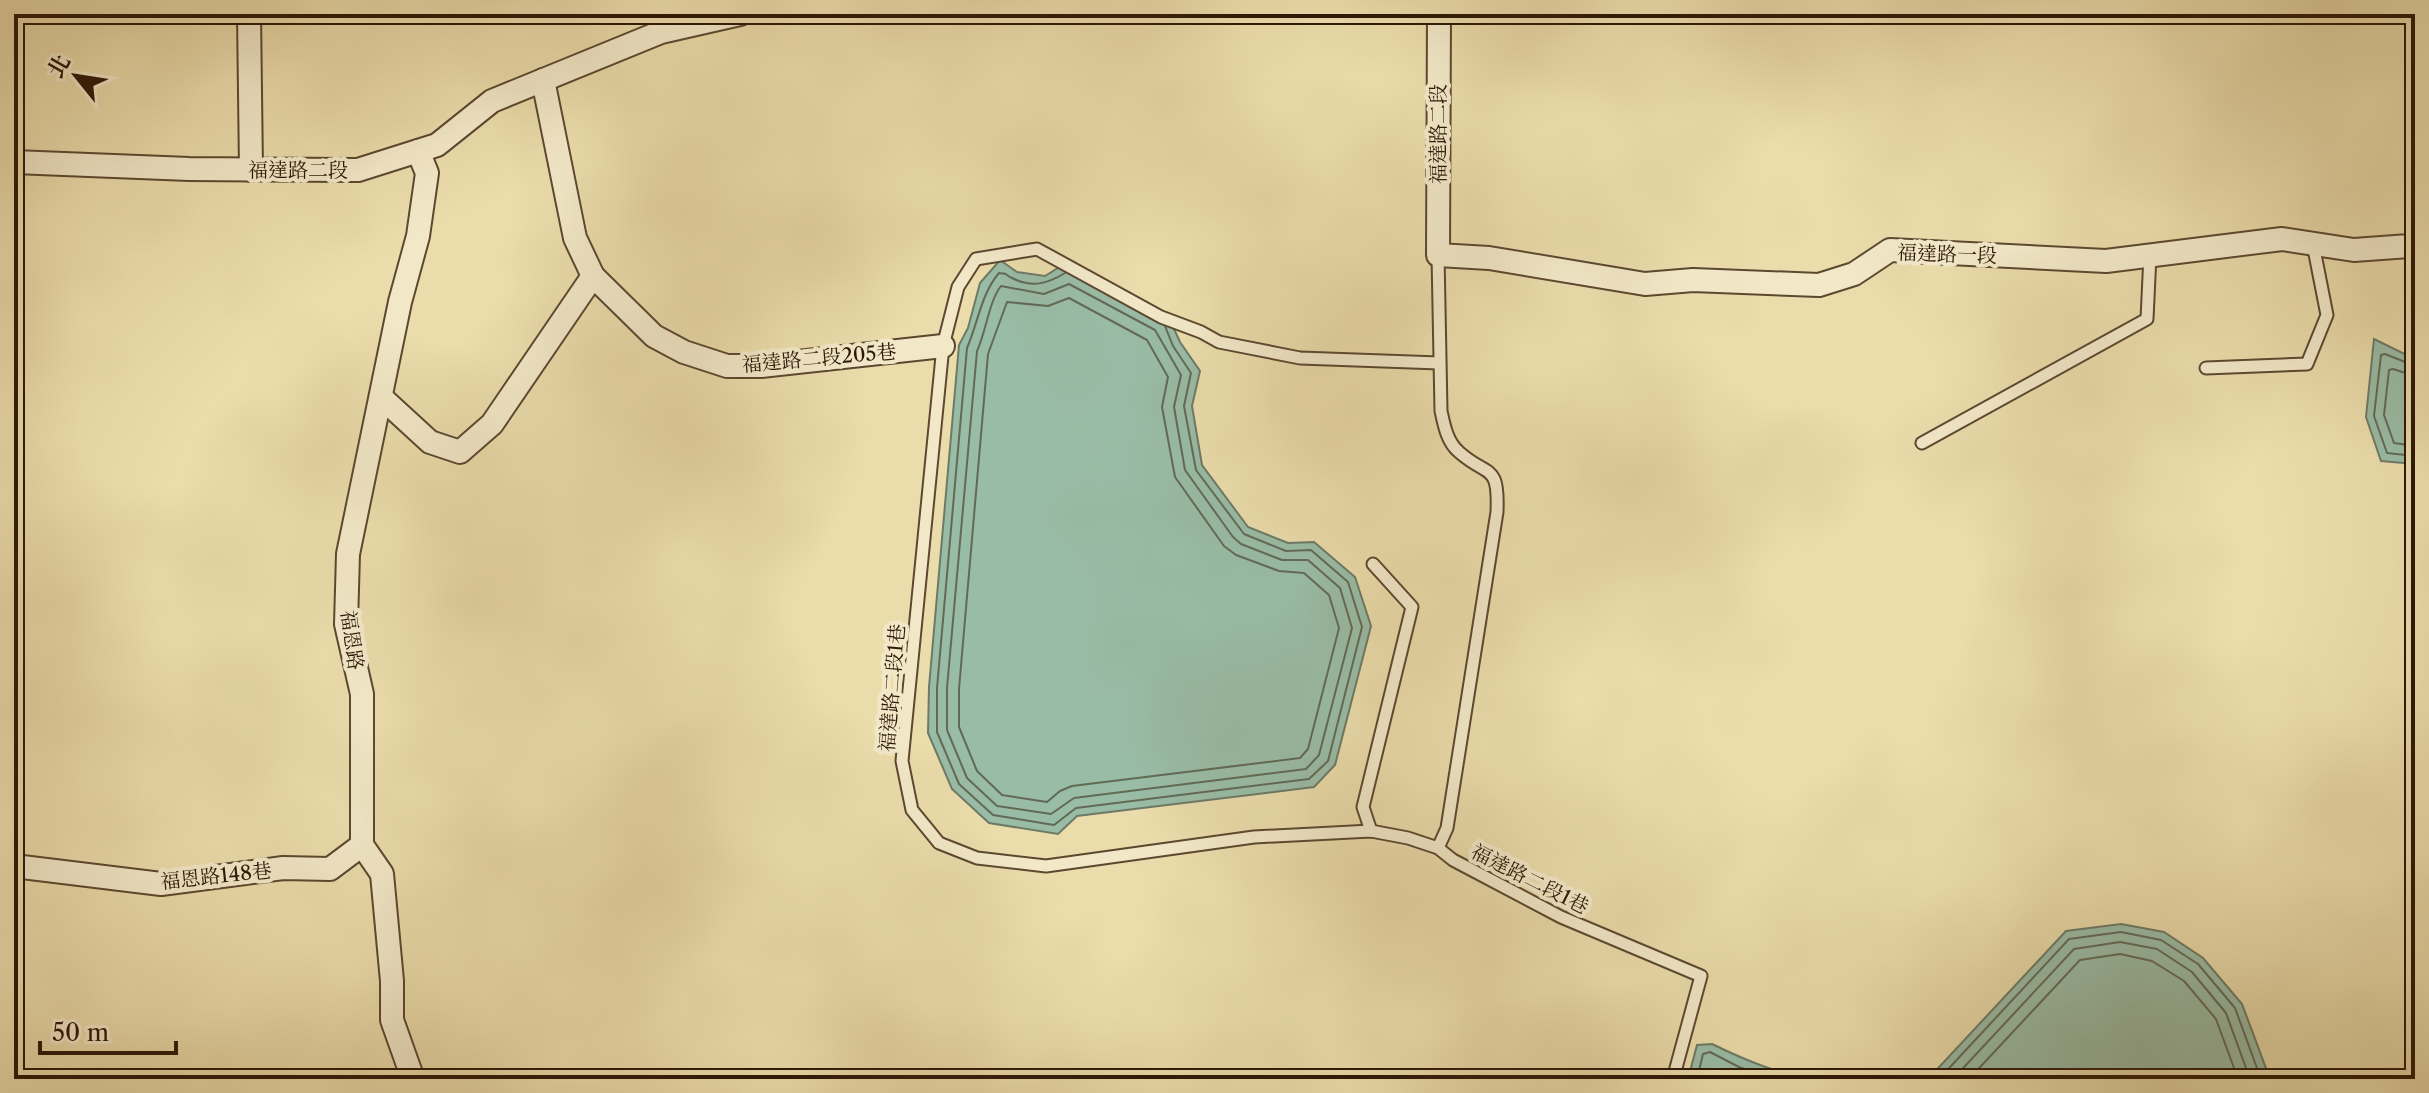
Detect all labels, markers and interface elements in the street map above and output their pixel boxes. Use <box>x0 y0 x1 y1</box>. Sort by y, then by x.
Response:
north arrow <box>36 36 116 116</box>
text: 北 <box>42 50 76 83</box>
street label: 福達路二段 <box>1426 84 1450 184</box>
street label: 福達路二段 <box>248 158 348 182</box>
street label: 福達路一段 <box>1897 240 1997 268</box>
street label: 福達路二段205巷 <box>741 339 897 377</box>
street label: 福恩路 <box>336 609 368 671</box>
street label: 福達路二段1巷 <box>874 623 910 753</box>
street label: 福達路二段1巷 <box>1467 839 1593 919</box>
street label: 福恩路148巷 <box>159 858 273 894</box>
scale bar <box>40 1005 176 1055</box>
text: 50 m <box>52 1018 109 1047</box>

